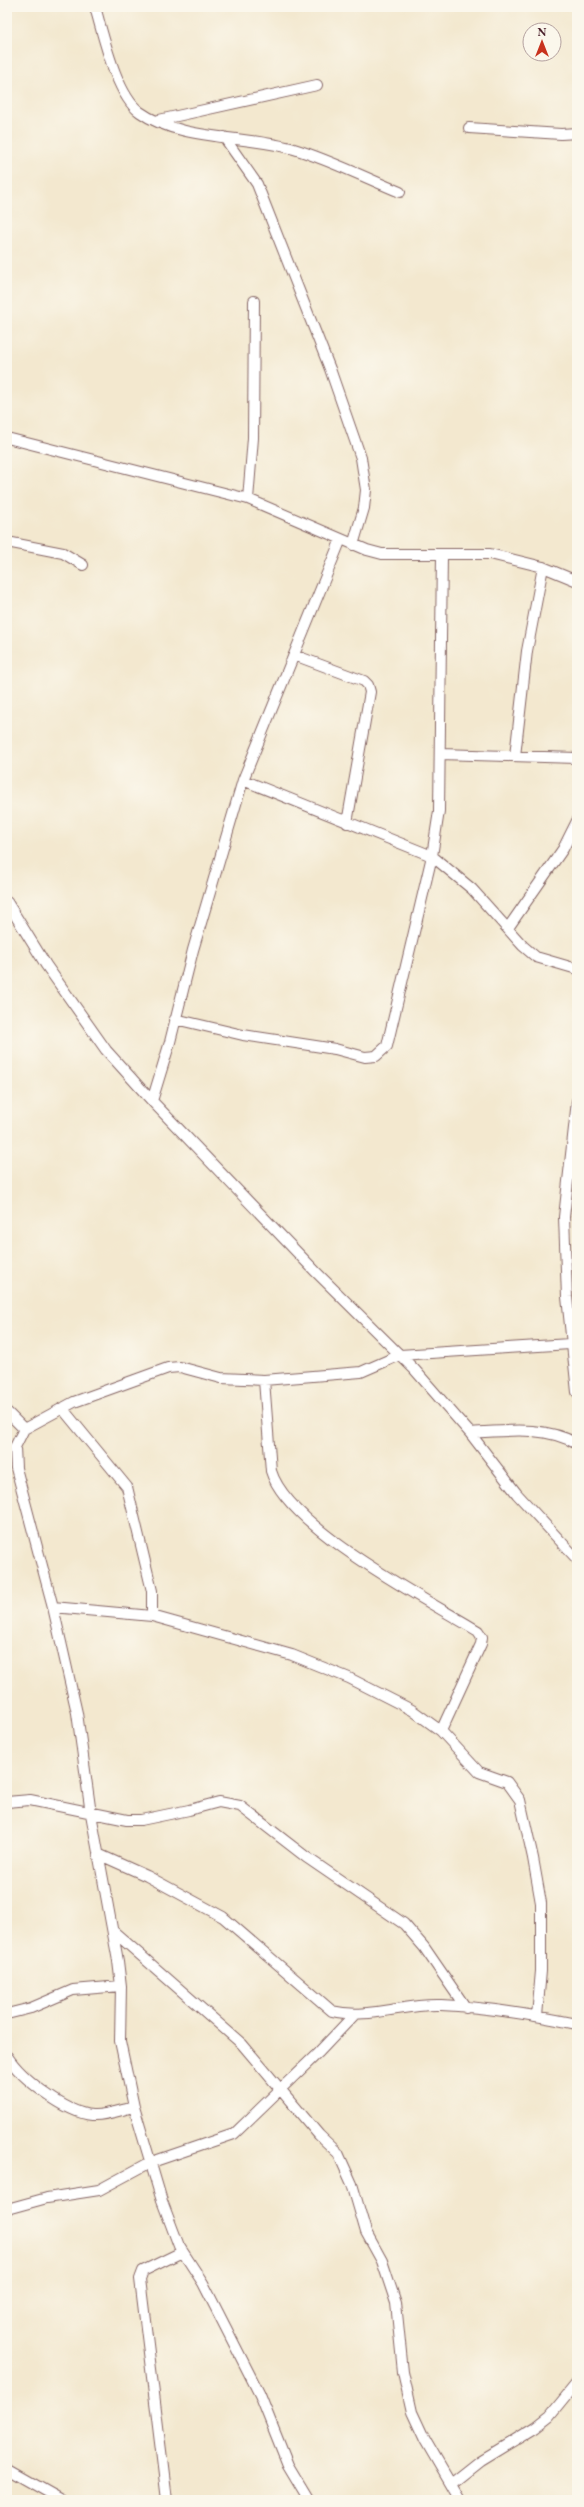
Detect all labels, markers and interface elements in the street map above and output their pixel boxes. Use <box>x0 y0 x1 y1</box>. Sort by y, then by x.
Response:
north arrow <box>522 22 562 62</box>
text: N <box>538 25 547 39</box>

